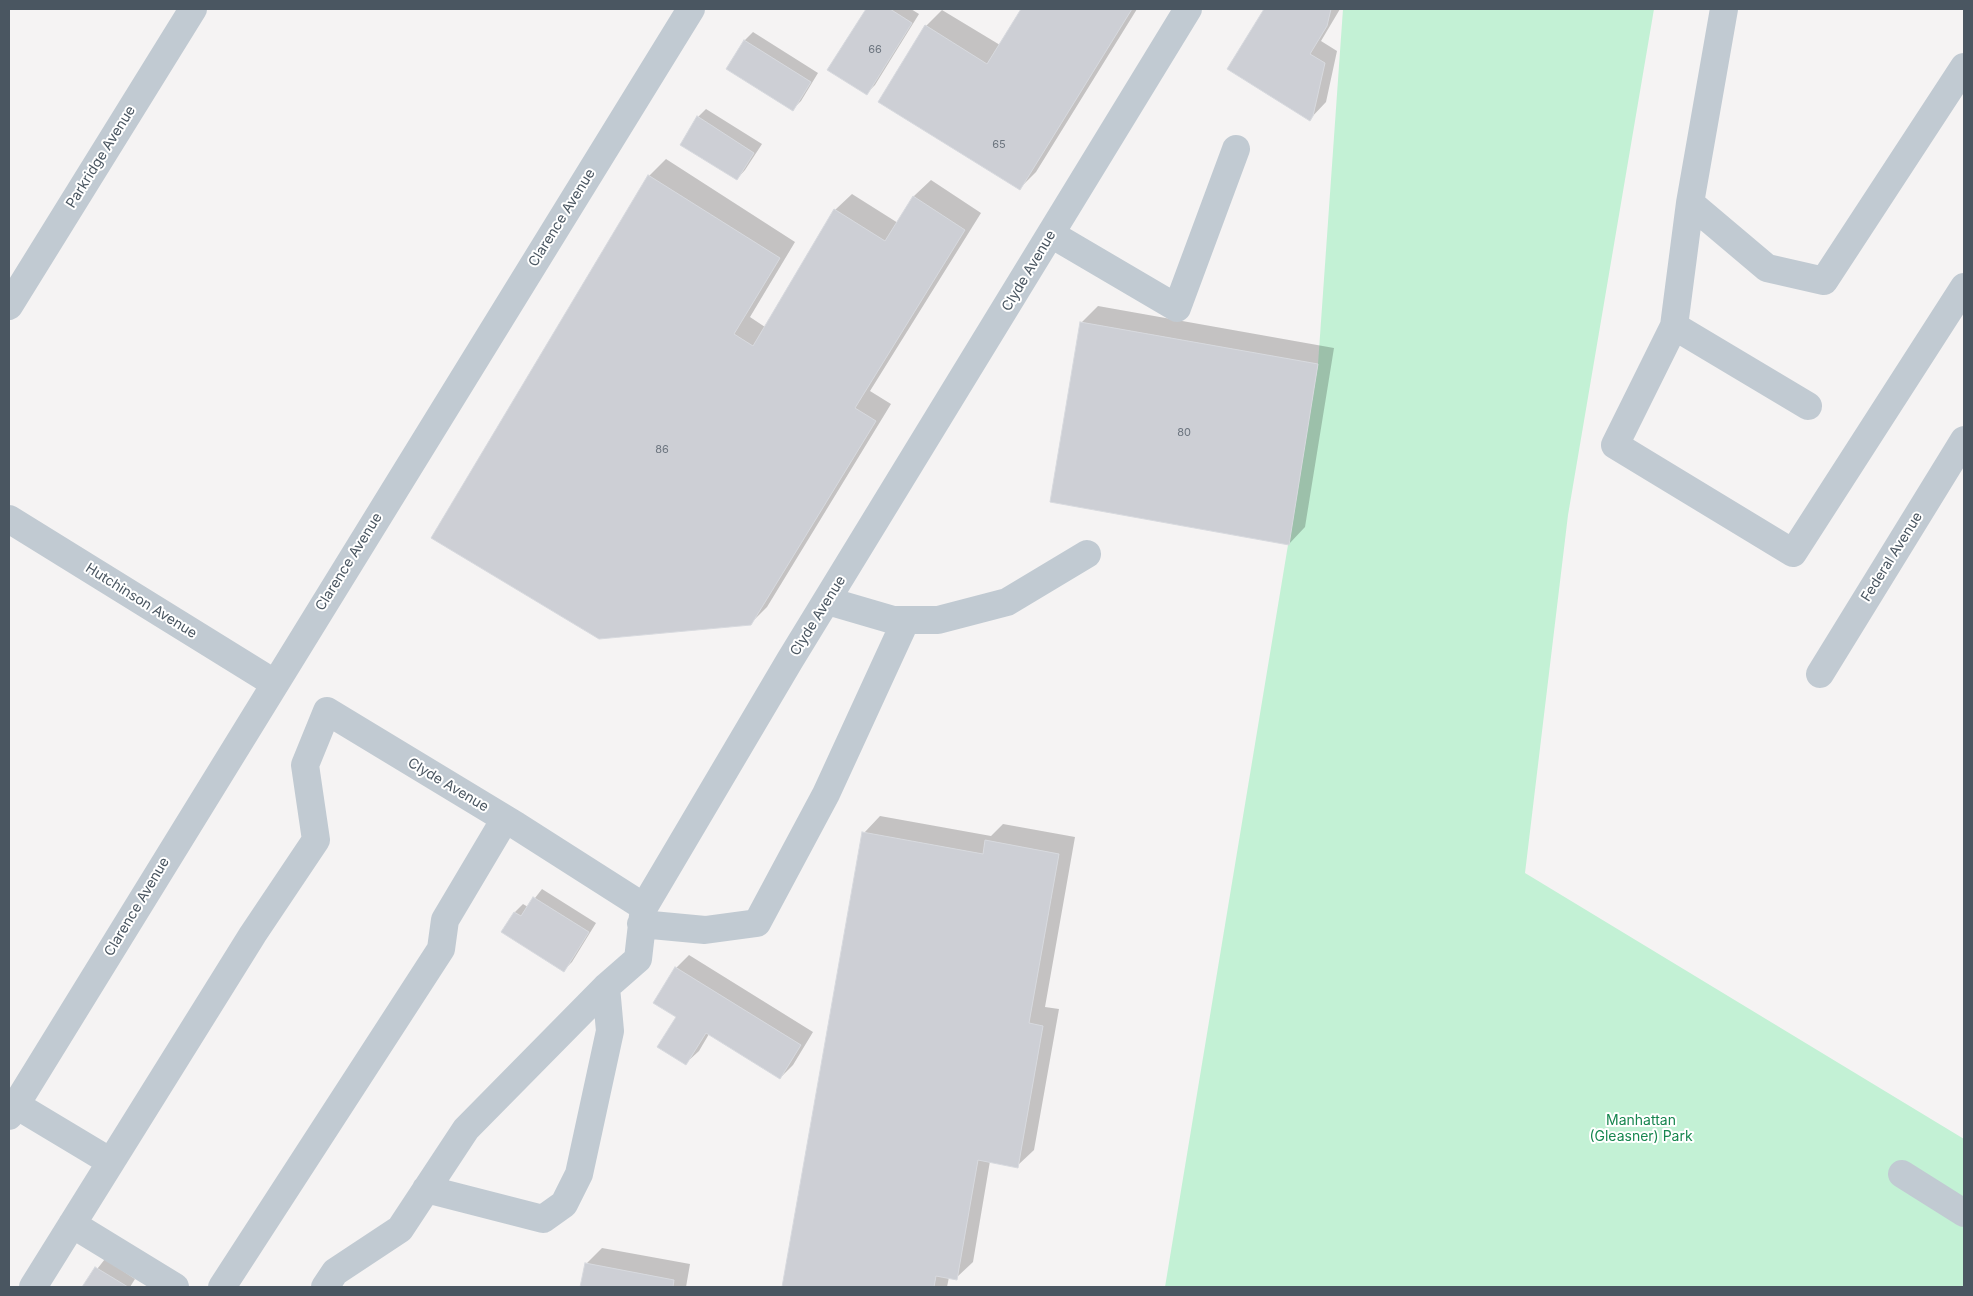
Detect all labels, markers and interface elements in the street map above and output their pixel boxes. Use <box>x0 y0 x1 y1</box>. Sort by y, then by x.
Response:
house number: 66 <box>868 43 882 57</box>
street label: Parkridge Avenue <box>63 103 139 211</box>
house number: 65 <box>992 138 1006 152</box>
street label: Clarence Avenue <box>525 166 599 270</box>
street label: Clyde Avenue <box>998 228 1060 314</box>
house number: 80 <box>1177 426 1191 440</box>
house number: 86 <box>655 443 669 457</box>
street label: Federal Avenue <box>1858 509 1926 605</box>
street label: Clarence Avenue <box>312 510 386 614</box>
street label: Hutchinson Avenue <box>82 560 200 642</box>
street label: Clyde Avenue <box>787 573 849 659</box>
street label: Clyde Avenue <box>405 754 491 816</box>
street label: Clarence Avenue <box>101 855 173 959</box>
park label: Manhattan (Gleasner) Park <box>1589 1113 1693 1146</box>

